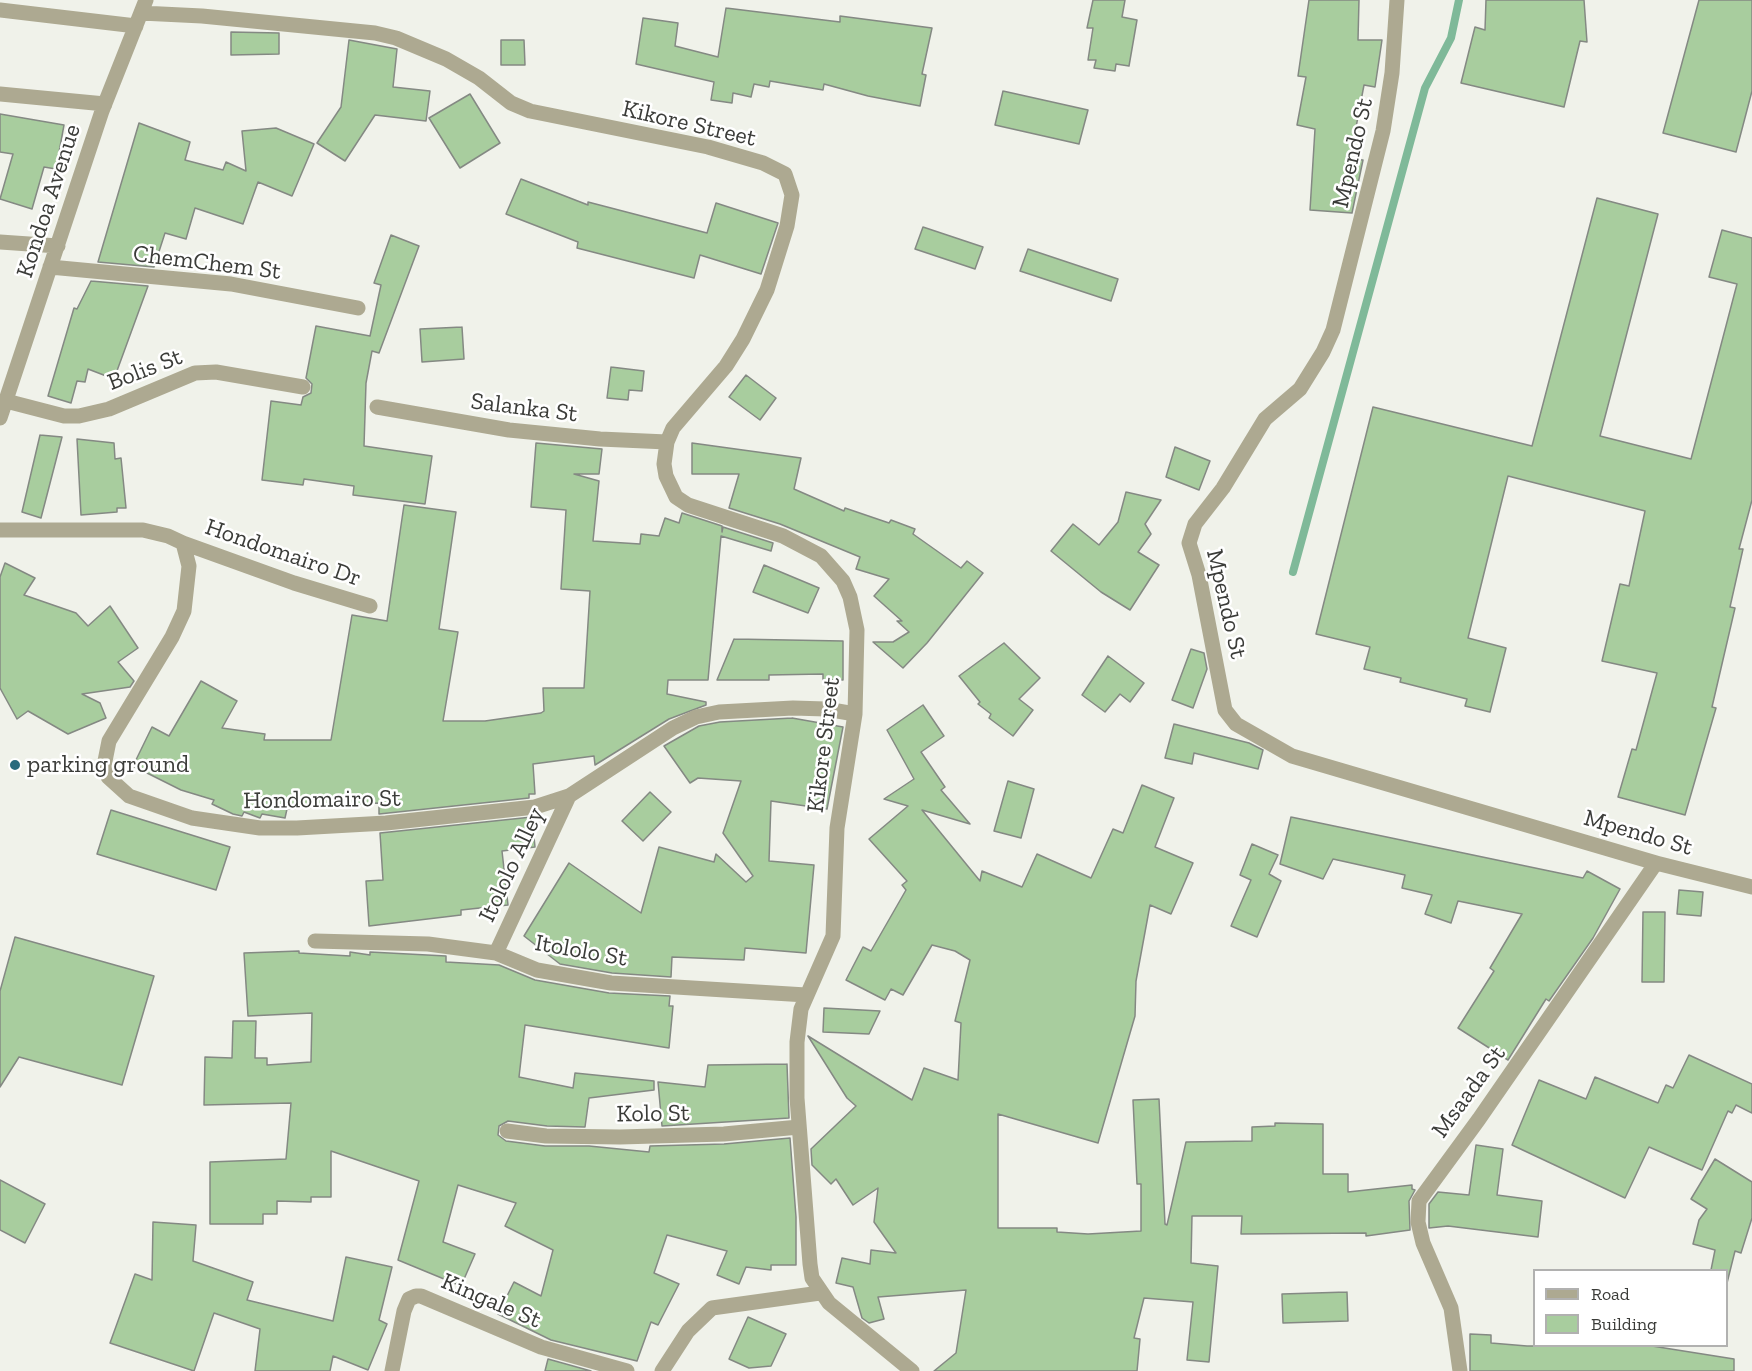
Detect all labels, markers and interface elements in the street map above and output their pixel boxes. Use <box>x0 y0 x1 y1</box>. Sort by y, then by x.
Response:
street label: Kikore Street <box>619 95 759 153</box>
street label: Mpendo St <box>1326 95 1380 211</box>
street label: Kondoa Avenue <box>11 121 87 281</box>
street label: ChemChem St <box>131 240 283 286</box>
street label: Bolis St <box>104 343 186 397</box>
street label: Salanka St <box>469 387 579 429</box>
street label: Hondomairo Dr <box>201 513 365 593</box>
street label: Mpendo St <box>1199 546 1253 662</box>
street label: Kikore Street <box>801 675 847 815</box>
place label: parking ground <box>27 751 189 779</box>
marker: parking ground <box>8 758 22 772</box>
street label: Hondomairo St <box>243 784 401 816</box>
street label: Itololo Alley <box>473 803 551 927</box>
street label: Mpendo St <box>1580 804 1696 862</box>
street label: Itololo St <box>533 929 629 973</box>
street label: Msaada St <box>1426 1040 1512 1144</box>
street label: Kolo St <box>616 1099 690 1129</box>
street label: Kingale St <box>437 1267 545 1335</box>
legend <box>1533 1269 1728 1347</box>
text: Road <box>1591 1283 1630 1305</box>
text: Building <box>1591 1313 1657 1335</box>

